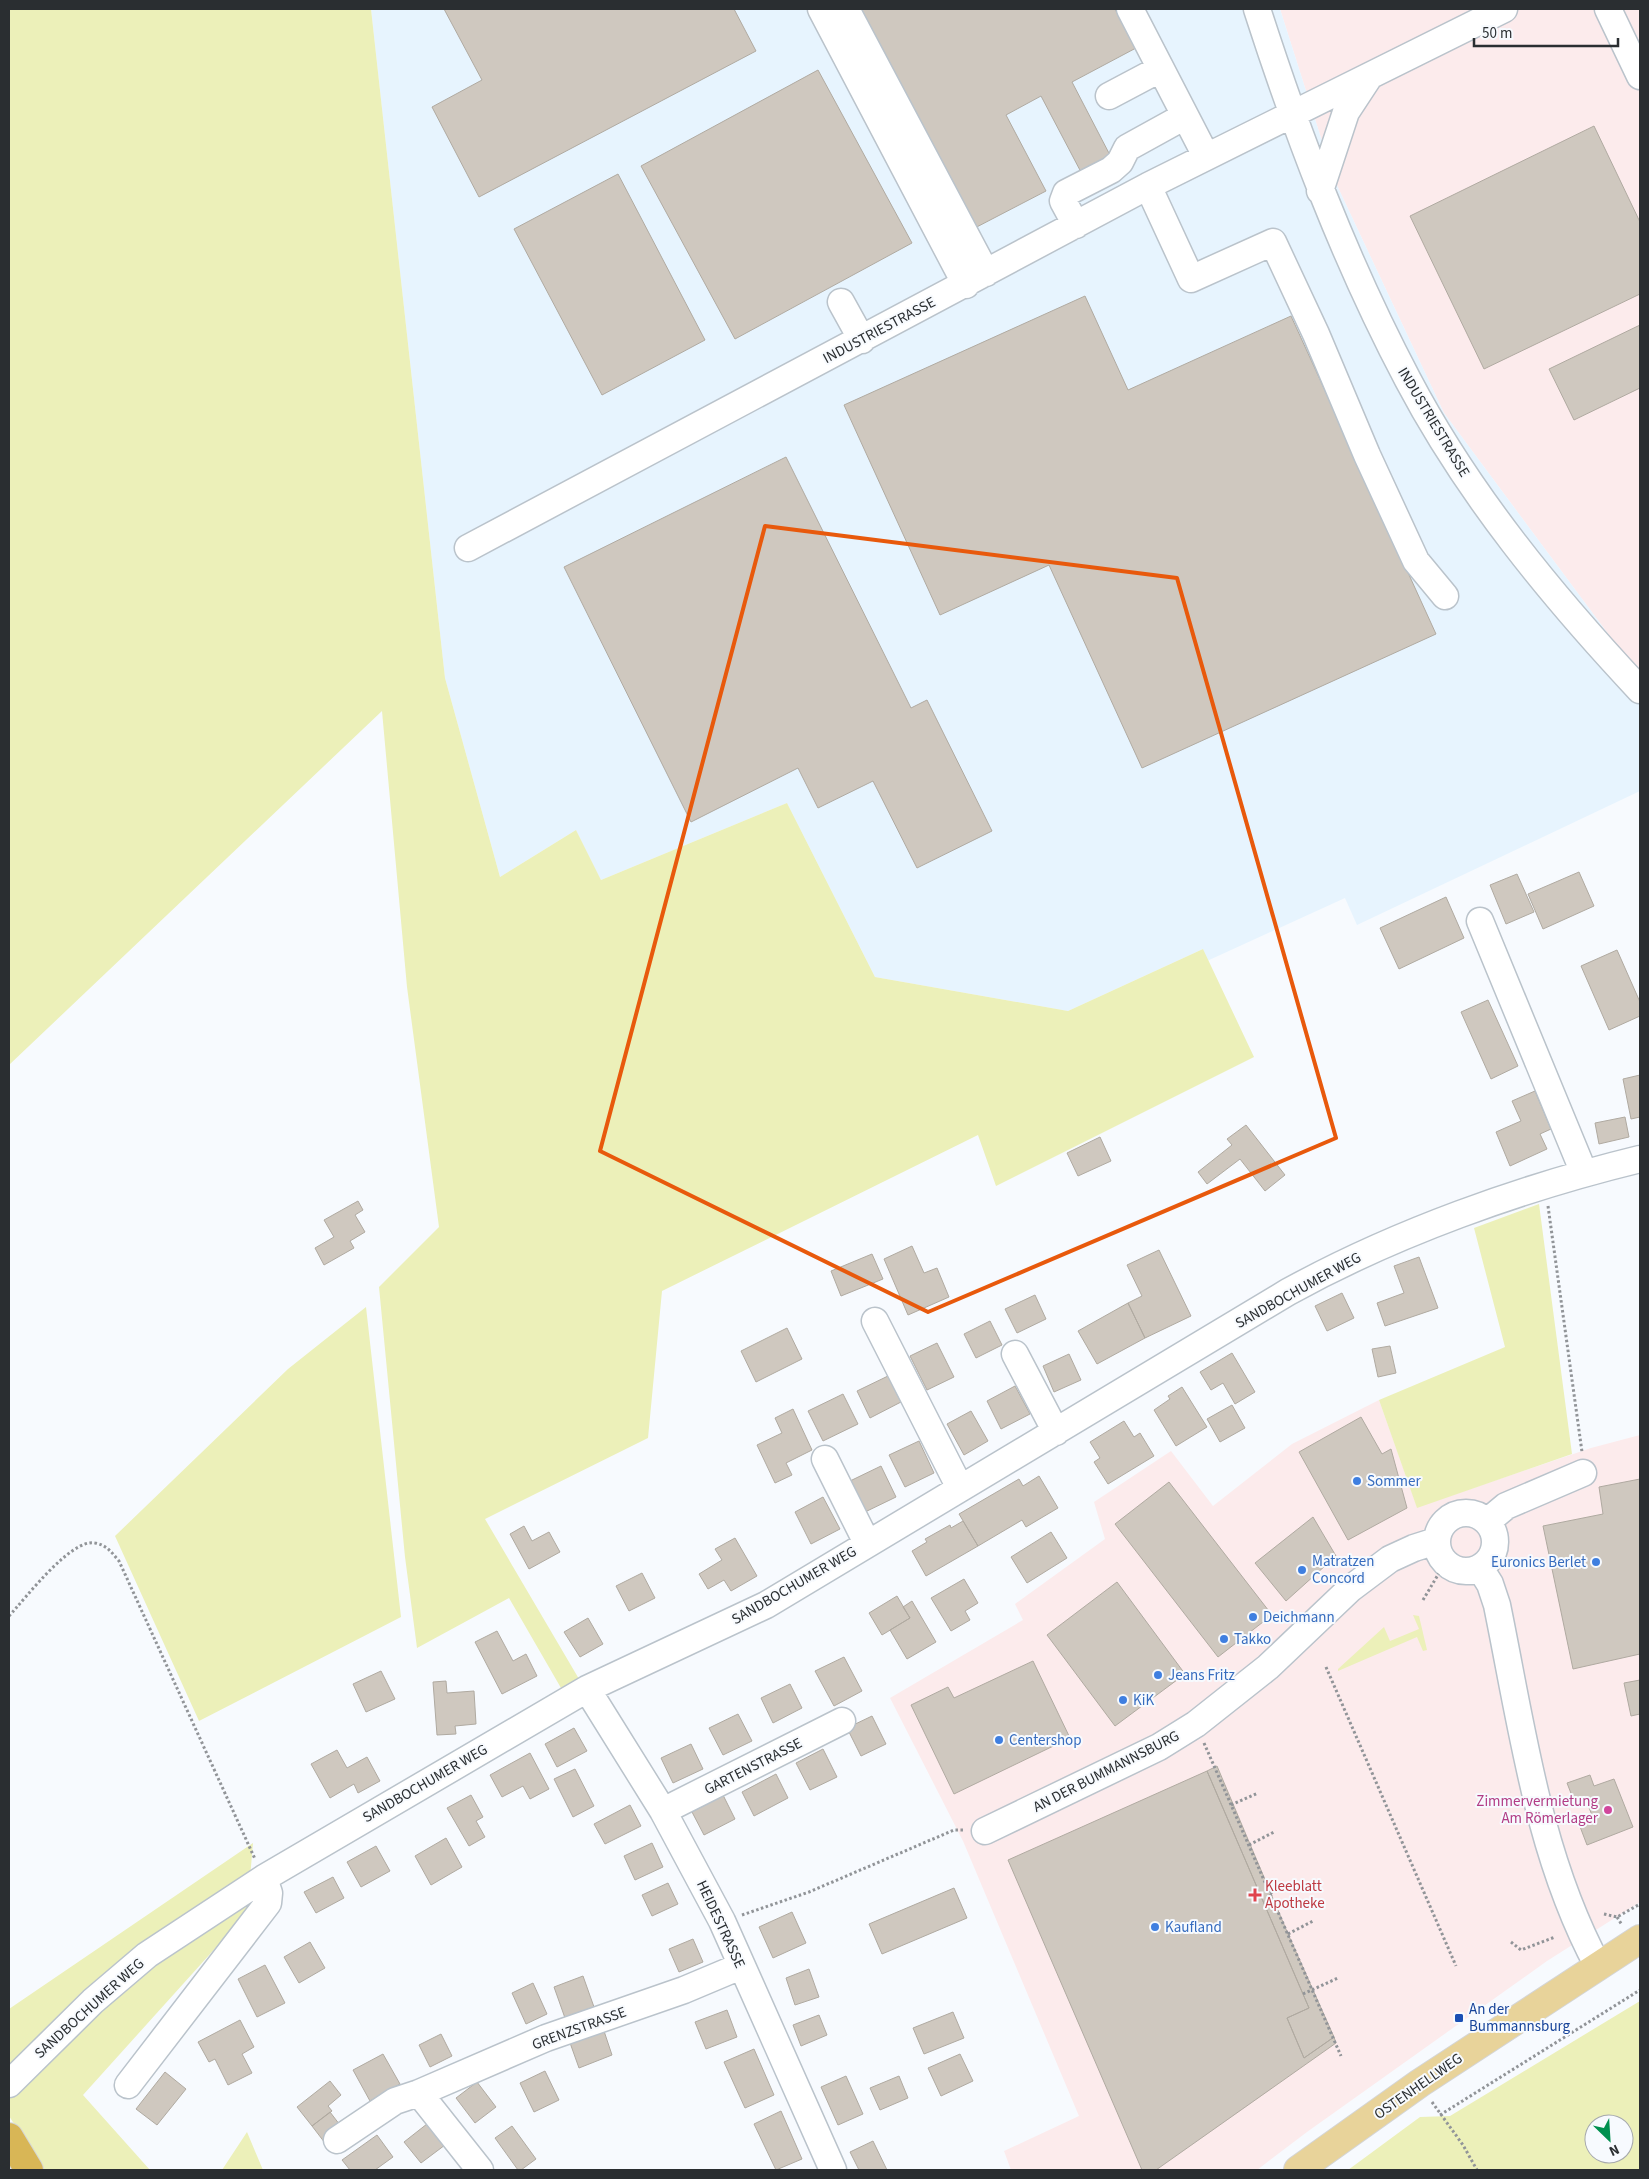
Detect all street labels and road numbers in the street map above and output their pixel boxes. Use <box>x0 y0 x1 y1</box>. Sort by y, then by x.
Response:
street label: INDUSTRIESTRASSE <box>819 292 939 369</box>
street label: INDUSTRIESTRASSE <box>1392 363 1475 481</box>
street label: SANDBOCHUMER WEG <box>1231 1247 1365 1334</box>
street label: SANDBOCHUMER WEG <box>728 1541 861 1630</box>
street label: AN DER BUMMANNSBURG <box>1029 1725 1183 1817</box>
street label: GARTENSTRASSE <box>701 1733 806 1800</box>
street label: SANDBOCHUMER WEG <box>359 1739 492 1828</box>
street label: HEIDESTRASSE <box>691 1877 750 1972</box>
street label: SANDBOCHUMER WEG <box>30 1953 149 2063</box>
street label: GRENZSTRASSE <box>529 2002 629 2055</box>
street label: OSTENHELLWEG <box>1370 2048 1467 2125</box>

